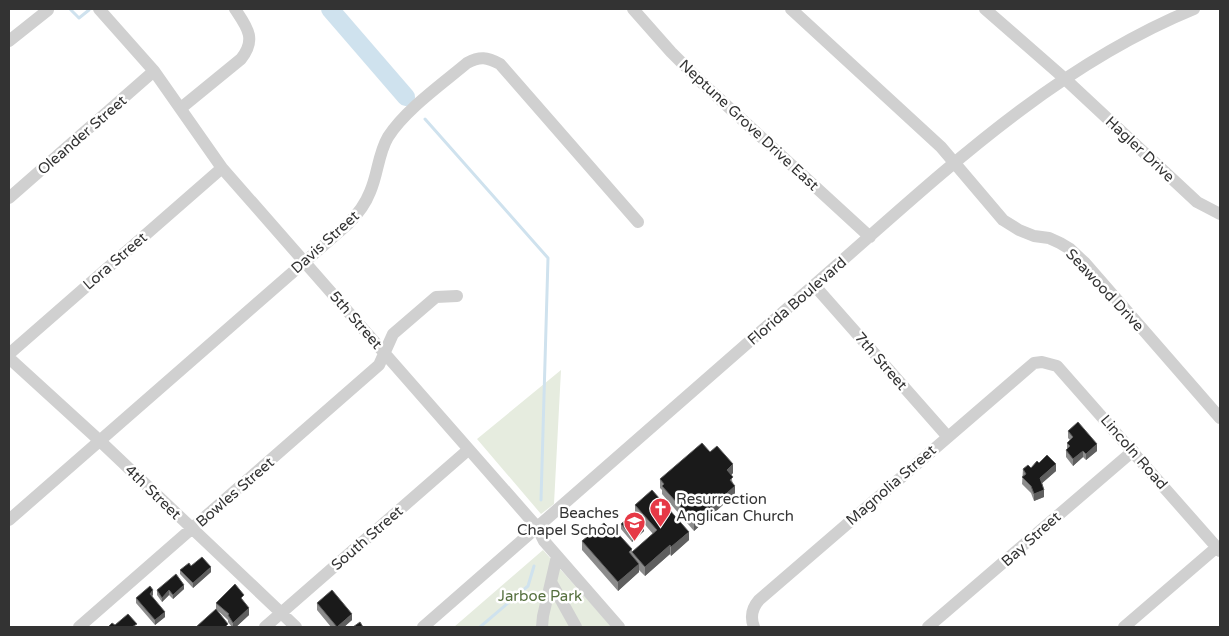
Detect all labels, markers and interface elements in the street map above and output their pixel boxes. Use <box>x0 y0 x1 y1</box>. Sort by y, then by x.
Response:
street label: Neptune Grove Drive East <box>676 56 823 194</box>
street label: Oleander Street <box>34 91 130 179</box>
street label: Hagler Drive <box>1102 112 1178 186</box>
street label: Davis Street <box>287 207 363 277</box>
street label: Lora Street <box>79 228 151 294</box>
street label: Seawood Drive <box>1062 245 1148 335</box>
street label: Florida Boulevard <box>744 253 850 349</box>
street label: 5th Street <box>326 287 386 353</box>
street label: 7th Street <box>851 328 911 394</box>
street label: Lincoln Road <box>1097 411 1171 493</box>
street label: Magnolia Street <box>842 441 940 529</box>
street label: Bowles Street <box>192 453 278 531</box>
street label: 4th Street <box>121 461 185 523</box>
place label: Resurrection Anglican Church <box>676 490 794 525</box>
church icon: Resurrection Anglican Church <box>648 496 672 527</box>
street label: South Street <box>327 502 407 574</box>
place label: Beaches Chapel School <box>517 504 619 539</box>
street label: Bay Street <box>998 508 1065 570</box>
school or university icon: Beaches Chapel School <box>623 510 647 541</box>
park label: Jarboe Park <box>498 587 582 605</box>

